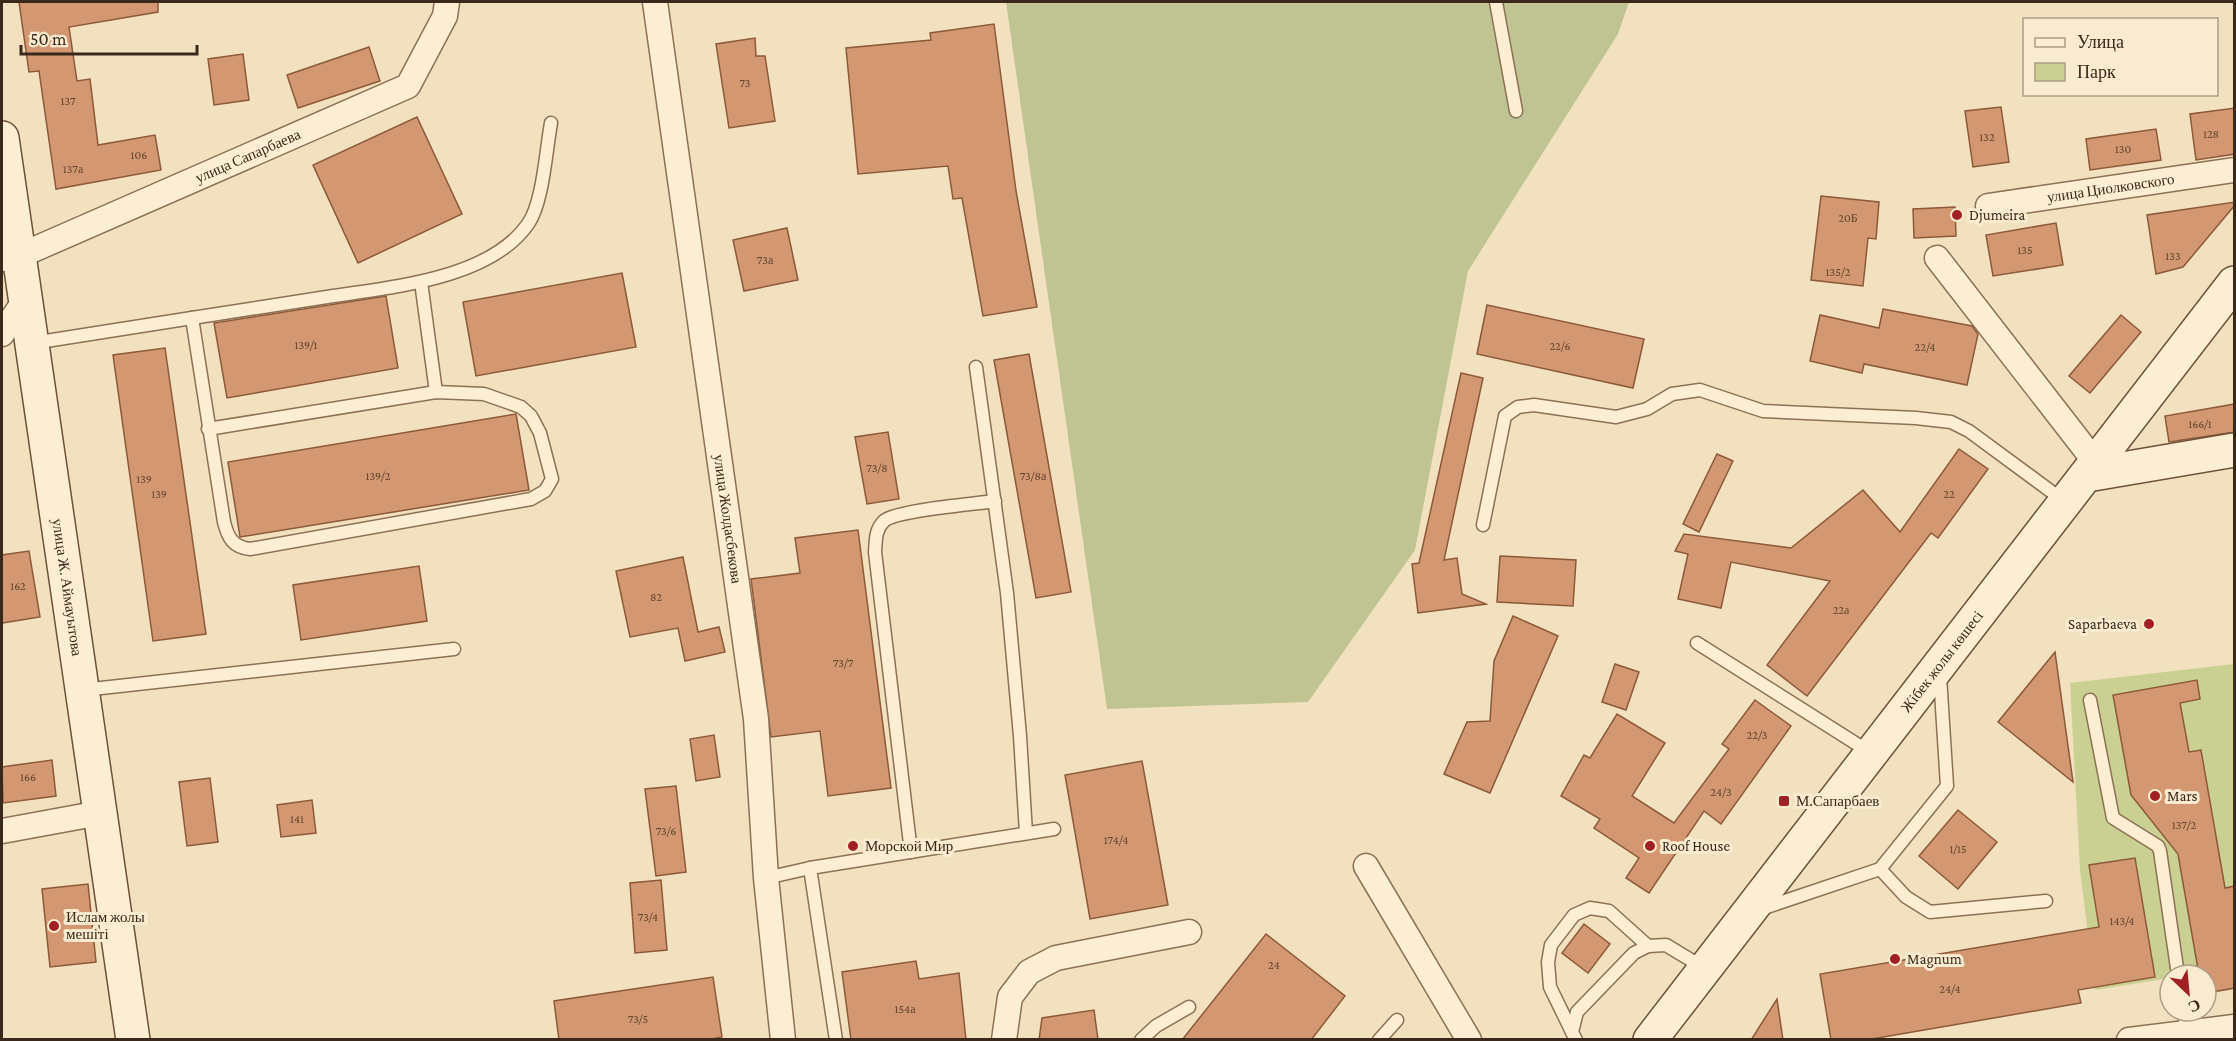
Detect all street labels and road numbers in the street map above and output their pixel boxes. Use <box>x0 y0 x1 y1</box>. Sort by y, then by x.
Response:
street label: улица Сапарбаева <box>193 126 303 186</box>
street label: улица Циолковского <box>2046 171 2175 205</box>
street label: улица Жолдасбекова <box>711 453 745 585</box>
street label: улица Ж. Аймауытова <box>49 517 85 657</box>
street label: Жібек жолы көшесі <box>1898 608 1986 715</box>

